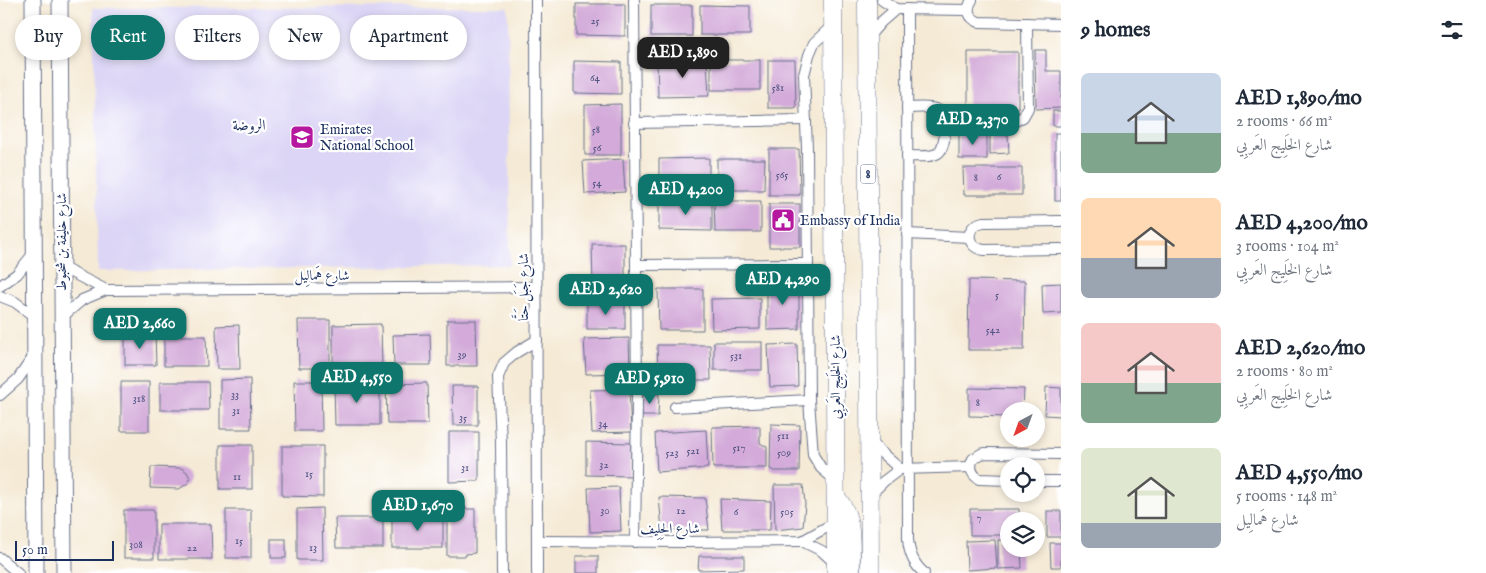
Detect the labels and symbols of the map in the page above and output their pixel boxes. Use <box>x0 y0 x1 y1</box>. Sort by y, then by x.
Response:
house number: 25 <box>590 14 600 28</box>
pin: AED 1,890 <box>626 36 740 79</box>
house number: 64 <box>590 71 601 85</box>
house number: 581 <box>772 81 784 95</box>
pin: AED 2,370 <box>916 104 1030 146</box>
district label: الروضة <box>232 116 266 135</box>
place label: Emirates National School <box>320 121 414 155</box>
house number: 58 <box>592 123 600 137</box>
school or university icon: Emirates National School <box>289 124 315 150</box>
house number: 56 <box>593 141 602 155</box>
road number: 8 <box>860 164 876 183</box>
house number: 565 <box>776 168 788 182</box>
house number: 6 <box>997 170 1002 184</box>
house number: 8 <box>974 171 978 185</box>
pin: AED 4,200 <box>629 174 743 216</box>
house number: 54 <box>592 176 602 190</box>
street label: شارع خليفة بن شخبوط <box>53 193 73 291</box>
public building icon: Embassy of India <box>770 207 796 233</box>
place label: Embassy of India <box>800 212 901 230</box>
street label: شارع جَبَل حَتَّا <box>511 253 535 321</box>
pin: AED 4,290 <box>726 264 840 306</box>
street label: شارع هَمالِيل <box>295 265 349 287</box>
pin: AED 2,620 <box>549 274 663 316</box>
house number: 5 <box>995 288 999 302</box>
pin: AED 2,660 <box>83 308 197 350</box>
house number: 542 <box>986 323 1000 337</box>
street label: شارع الخَلِيج العَربِي <box>825 335 848 419</box>
house number: 39 <box>458 348 467 362</box>
house number: 531 <box>730 349 742 363</box>
pin: AED 4,550 <box>300 362 414 404</box>
pin: AED 5,910 <box>593 362 707 405</box>
house number: 33 <box>231 388 239 402</box>
house number: 318 <box>133 392 145 406</box>
house number: 8 <box>976 396 980 410</box>
north arrow <box>1000 402 1045 448</box>
house number: 31 <box>232 404 240 418</box>
house number: 35 <box>459 411 467 425</box>
house number: 34 <box>598 417 608 431</box>
house number: 511 <box>777 429 789 443</box>
house number: 517 <box>732 441 746 455</box>
house number: 521 <box>686 444 700 458</box>
house number: 523 <box>665 446 679 460</box>
house number: 509 <box>777 446 791 460</box>
house number: 32 <box>599 458 609 472</box>
house number: 31 <box>461 461 469 475</box>
house number: 15 <box>305 467 313 481</box>
house number: 11 <box>233 470 241 484</box>
pin: AED 1,670 <box>361 490 475 532</box>
house number: 30 <box>600 504 610 518</box>
house number: 12 <box>676 504 686 518</box>
house number: 6 <box>734 505 739 519</box>
house number: 505 <box>780 505 794 519</box>
house number: 7 <box>976 511 982 525</box>
street label: شارع الحِلِيف <box>640 520 700 540</box>
house number: 15 <box>235 534 243 548</box>
scale bar <box>15 538 114 561</box>
house number: 308 <box>129 538 143 552</box>
house number: 22 <box>187 541 197 555</box>
house number: 13 <box>309 541 317 555</box>

